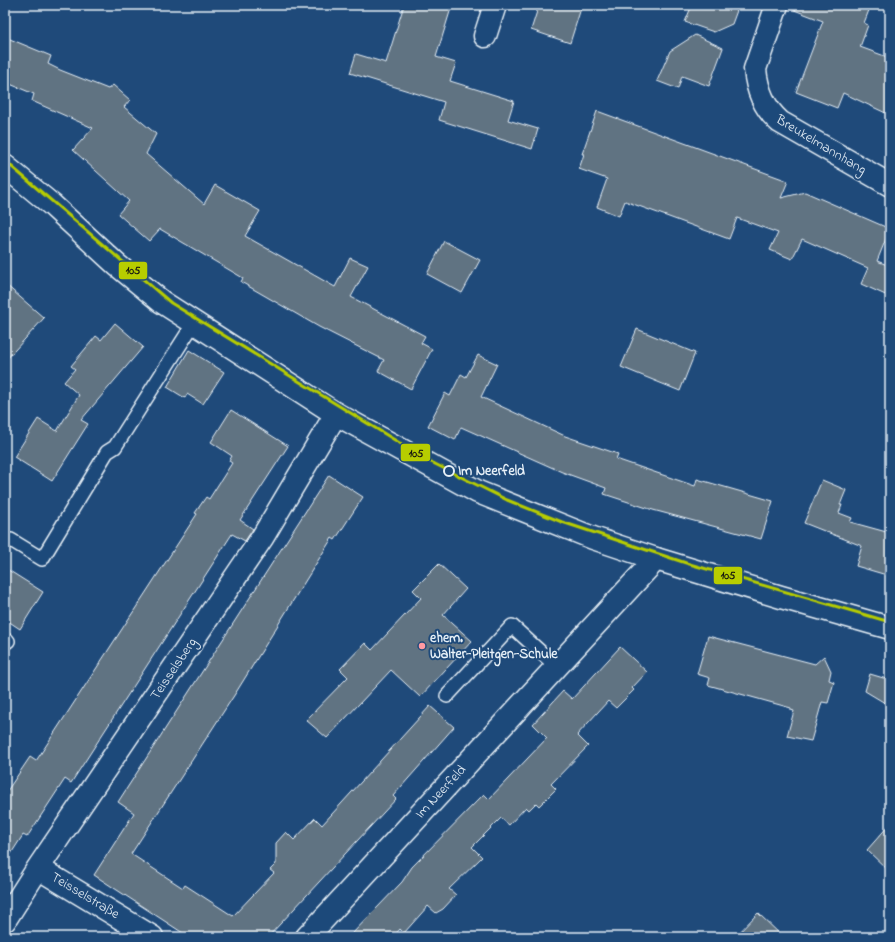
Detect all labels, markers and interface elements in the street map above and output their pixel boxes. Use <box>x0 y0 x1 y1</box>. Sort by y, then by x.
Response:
street label: Breukelmannhang <box>770 109 870 181</box>
line badge: 105 <box>118 261 148 280</box>
text: 105 <box>126 263 141 279</box>
line badge: 105 <box>400 443 431 462</box>
text: 105 <box>409 446 424 462</box>
place label: Im Neerfeld <box>458 461 525 482</box>
marker: Im Neerfeld <box>443 465 455 477</box>
line badge: 105 <box>713 566 743 585</box>
text: 105 <box>721 568 736 584</box>
place label: ehem. Walter-Pleitgen-Schule <box>430 628 558 667</box>
street label: Teisselsberg <box>145 634 203 705</box>
marker: ehem. Walter-Pleitgen-Schule <box>417 641 427 651</box>
street label: Im Neerfeld <box>410 760 472 824</box>
street label: Teisselstraße <box>47 867 124 925</box>

